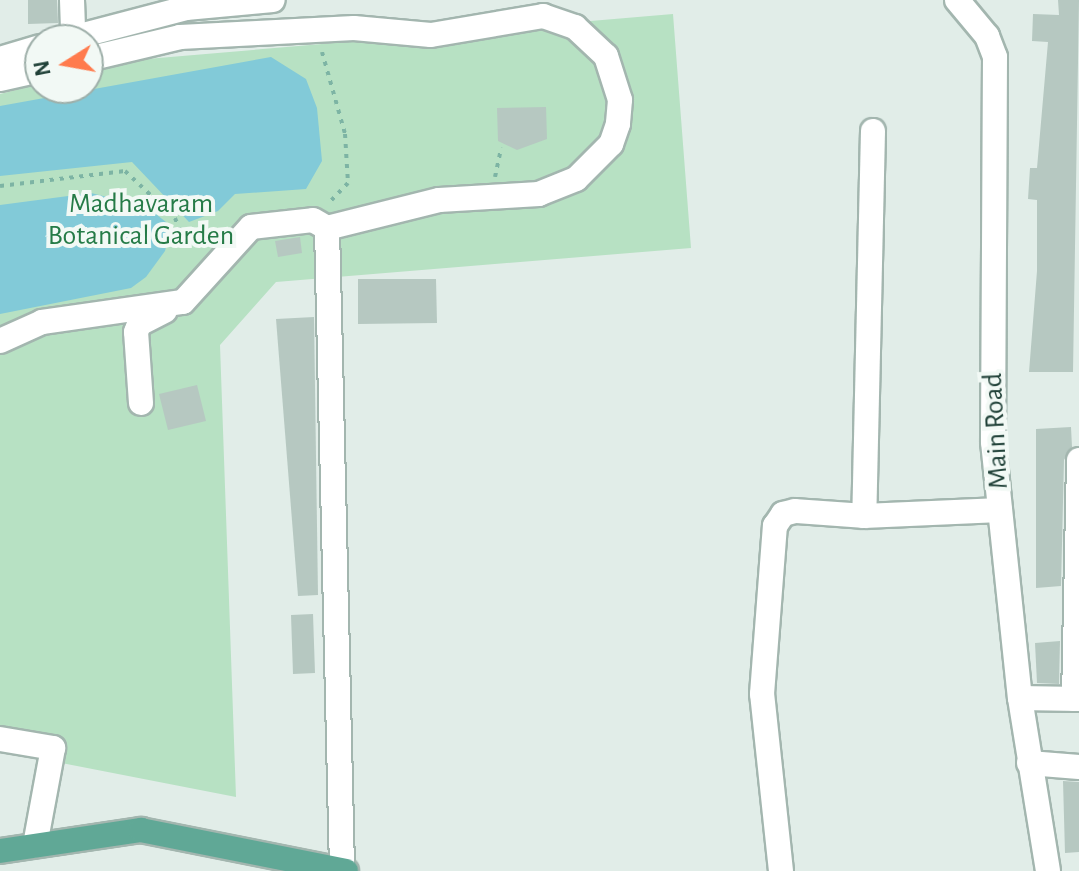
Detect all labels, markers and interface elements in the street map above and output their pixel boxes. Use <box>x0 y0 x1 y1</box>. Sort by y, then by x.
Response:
north arrow <box>24 24 104 104</box>
text: N <box>30 59 55 78</box>
park label: Madhavaram Botanical Garden <box>48 187 234 253</box>
street label: Main Road <box>976 372 1016 490</box>

